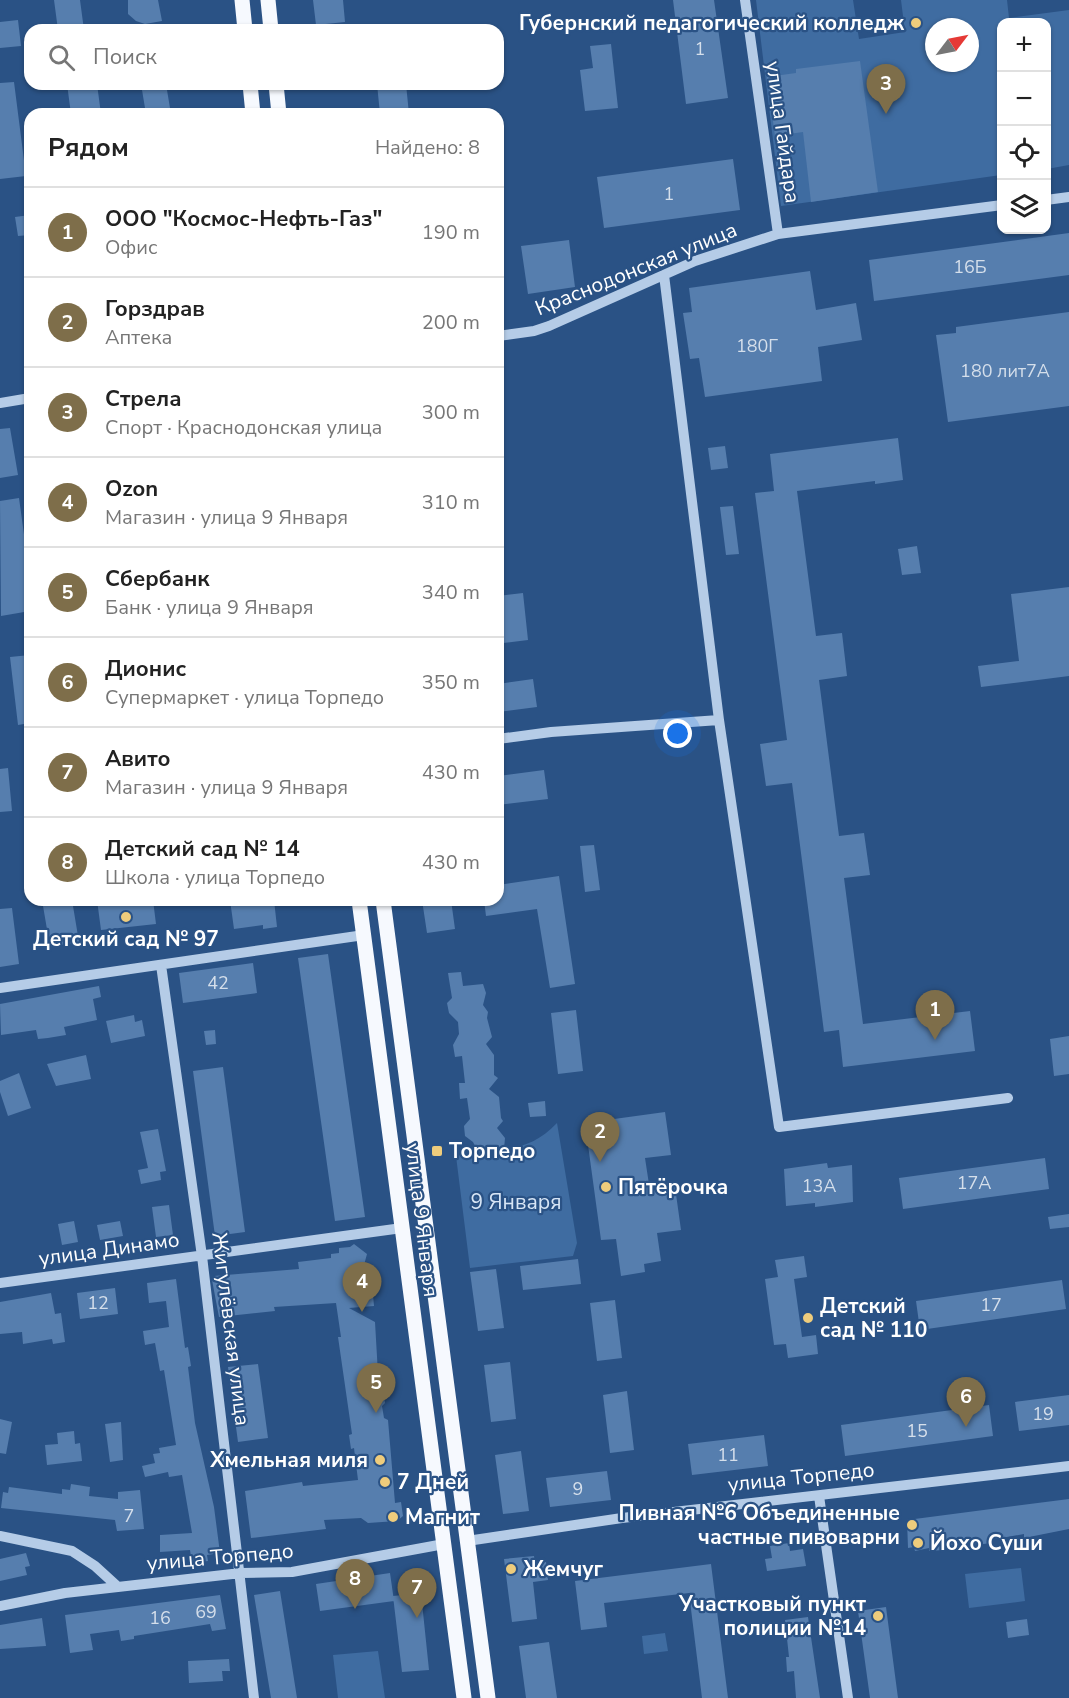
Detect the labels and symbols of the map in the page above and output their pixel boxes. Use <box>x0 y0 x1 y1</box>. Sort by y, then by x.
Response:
place label: Губернский педагогический колледж <box>519 9 905 37</box>
marker: Губернский педагогический колледж <box>909 16 923 30</box>
north arrow <box>925 18 979 72</box>
house number: 1 <box>695 37 705 61</box>
street label: улица Гайдара <box>759 59 807 205</box>
pin: 3 <box>866 64 906 114</box>
house number: 1 <box>664 182 674 206</box>
street label: Краснодонская улица <box>531 216 741 322</box>
house number: 16Б <box>953 255 987 279</box>
house number: 180Г <box>736 334 778 358</box>
house number: 180 лит7А <box>960 359 1050 383</box>
your location <box>663 719 692 748</box>
marker: Детский сад № 97 <box>119 910 133 924</box>
place label: Детский сад № 97 <box>33 925 219 953</box>
house number: 42 <box>207 971 229 995</box>
pin: 1 <box>916 990 954 1040</box>
pin: 2 <box>580 1112 620 1162</box>
place label: Торпедо <box>449 1137 535 1165</box>
street label: улица 9 Января <box>399 1141 445 1299</box>
marker: Торпедо <box>430 1144 444 1158</box>
house number: 17А <box>957 1171 991 1195</box>
place label: Пятёрочка <box>618 1173 728 1201</box>
house number: 13А <box>802 1174 836 1198</box>
marker: Пятёрочка <box>599 1180 613 1194</box>
park label: 9 Января <box>471 1188 561 1216</box>
street label: улица Динамо <box>37 1225 181 1273</box>
street label: Жигулёвская улица <box>205 1231 257 1427</box>
pin: 4 <box>342 1262 382 1312</box>
house number: 12 <box>87 1291 109 1315</box>
place label: Детский сад № 110 <box>820 1292 927 1344</box>
house number: 17 <box>980 1293 1002 1317</box>
marker: Детский сад № 110 <box>801 1311 815 1325</box>
pin: 5 <box>356 1364 395 1413</box>
pin: 6 <box>946 1378 986 1427</box>
house number: 19 <box>1032 1402 1054 1426</box>
house number: 15 <box>906 1419 928 1443</box>
house number: 11 <box>717 1443 739 1467</box>
place label: Хмельная миля <box>209 1446 368 1474</box>
marker: Хмельная миля <box>373 1453 387 1467</box>
street label: улица Торпедо <box>726 1455 876 1499</box>
place label: 7 Дней <box>397 1468 469 1496</box>
marker: 7 Дней <box>378 1475 392 1489</box>
house number: 9 <box>573 1477 583 1501</box>
place label: Пивная №6 Объединенные частные пивоварни <box>618 1499 900 1551</box>
place label: Магнит <box>405 1503 480 1531</box>
house number: 7 <box>124 1504 134 1528</box>
marker: Магнит <box>386 1510 400 1524</box>
marker: Пивная №6 Объединенные частные пивоварни <box>905 1518 919 1532</box>
place label: Йохо Суши <box>930 1529 1043 1557</box>
marker: Йохо Суши <box>911 1536 925 1550</box>
street label: улица Торпедо <box>145 1537 295 1577</box>
place label: Жемчуг <box>523 1555 604 1583</box>
pin: 8 <box>336 1560 374 1609</box>
marker: Жемчуг <box>504 1562 518 1576</box>
pin: 7 <box>398 1568 436 1618</box>
place label: Участковый пункт полиции №14 <box>678 1590 866 1642</box>
house number: 69 <box>195 1600 217 1624</box>
house number: 16 <box>149 1606 171 1630</box>
marker: Участковый пункт полиции №14 <box>871 1609 885 1623</box>

